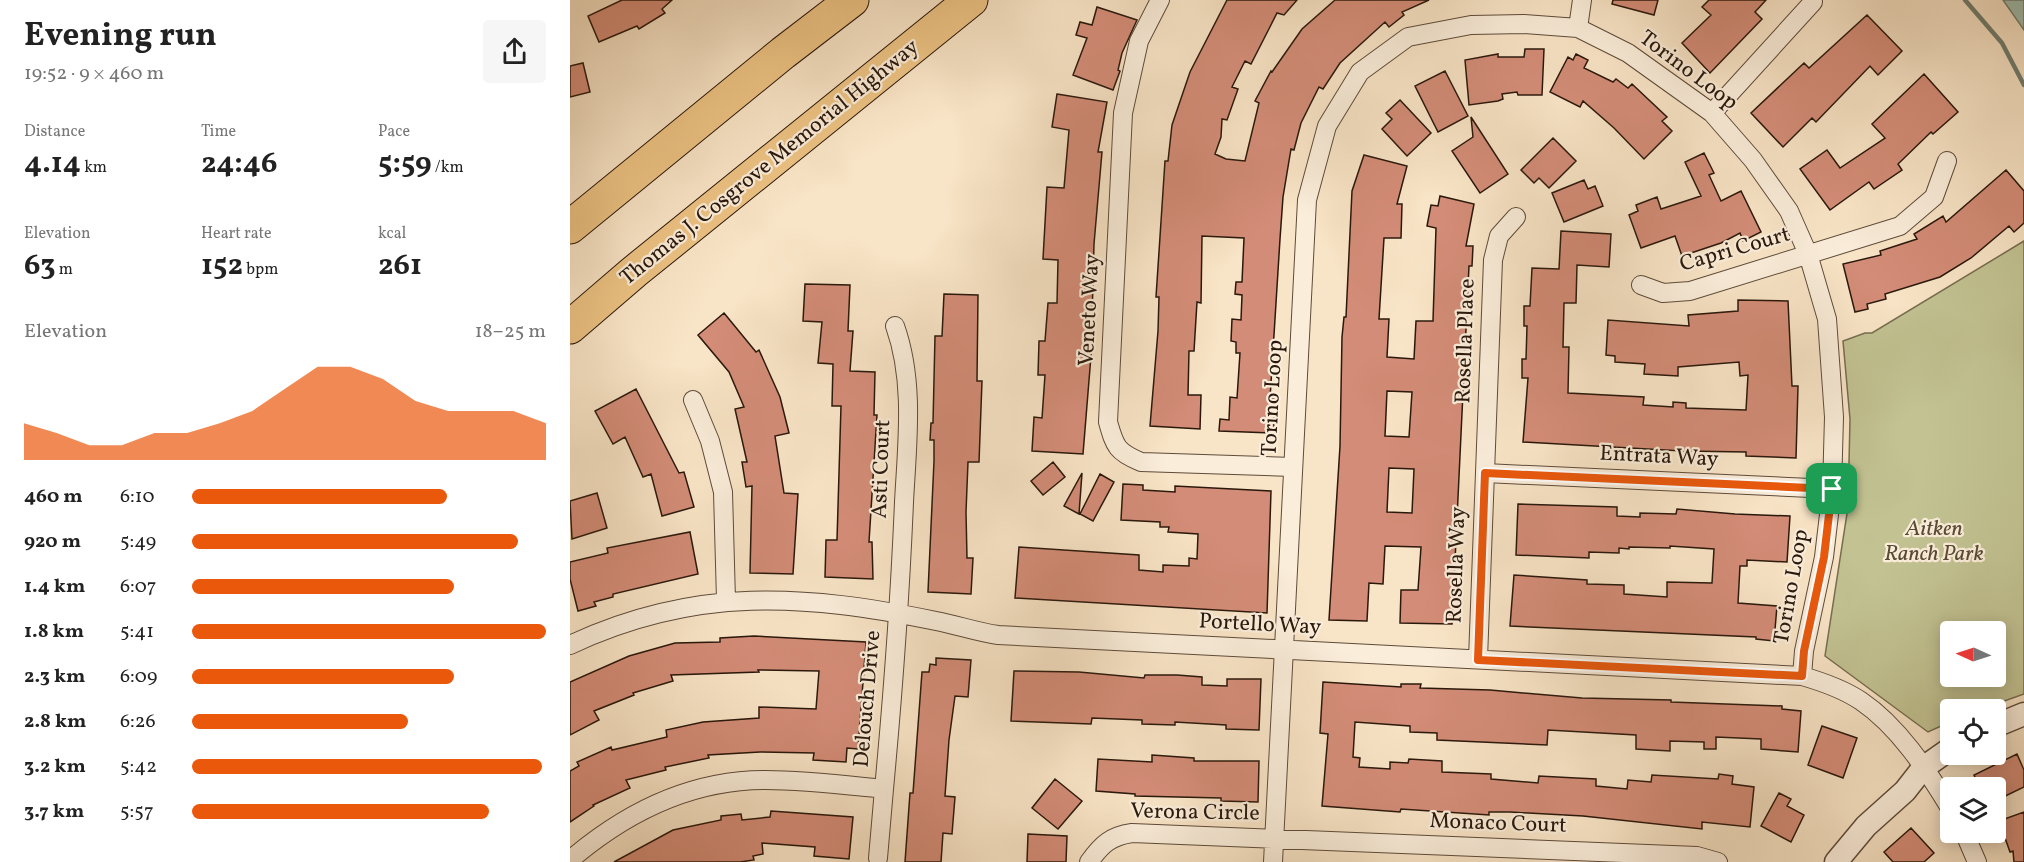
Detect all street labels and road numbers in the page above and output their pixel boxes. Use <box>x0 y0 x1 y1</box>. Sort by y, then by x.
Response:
street label: Torino Loop <box>1632 24 1744 118</box>
street label: Thomas J. Cosgrove Memorial Highway <box>614 32 926 294</box>
street label: Capri Court <box>1676 219 1794 281</box>
street label: Veneto Way <box>1072 253 1108 367</box>
street label: Rosella Place <box>1448 278 1484 404</box>
street label: Torino Loop <box>1254 339 1292 457</box>
street label: Asti Court <box>865 419 899 519</box>
street label: Entrata Way <box>1599 438 1719 476</box>
street label: Rosella Way <box>1439 506 1475 624</box>
street label: Torino Loop <box>1767 527 1817 647</box>
street label: Portello Way <box>1198 606 1322 644</box>
street label: Delouch Drive <box>847 629 889 769</box>
street label: Verona Circle <box>1130 796 1260 830</box>
street label: Monaco Court <box>1429 806 1567 842</box>

